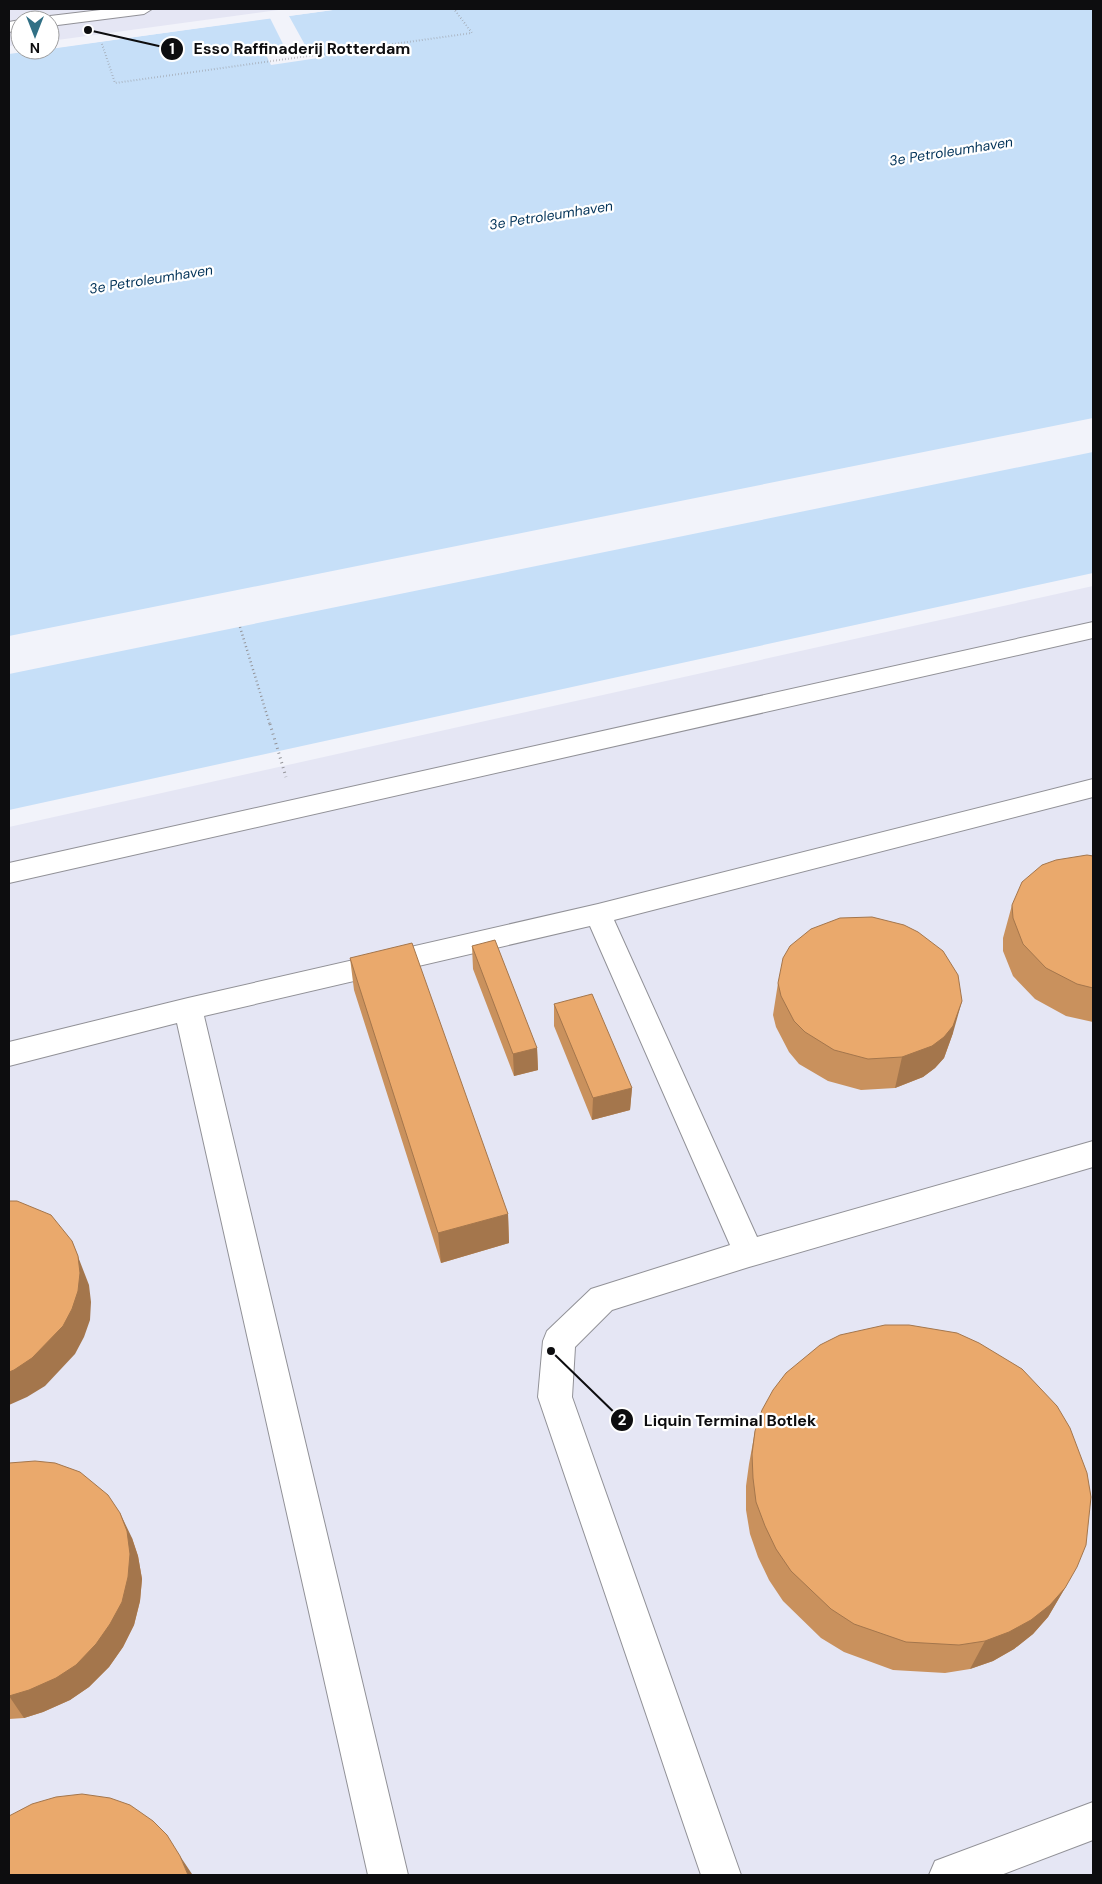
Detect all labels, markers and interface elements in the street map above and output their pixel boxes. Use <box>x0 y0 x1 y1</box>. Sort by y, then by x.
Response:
north arrow <box>10 10 60 60</box>
callout: Esso Rafﬁnaderij Rotterdam <box>159 33 421 64</box>
text: Esso Rafﬁnaderij Rotterdam <box>194 38 410 59</box>
text: N <box>30 39 40 57</box>
text: 1 <box>169 39 175 59</box>
water label: 3e Petroleumhaven <box>888 132 1014 170</box>
water label: 3e Petroleumhaven <box>488 196 614 234</box>
water label: 3e Petroleumhaven <box>88 260 214 298</box>
callout: Liquin Terminal Botlek <box>609 1405 827 1436</box>
text: 2 <box>618 1410 627 1430</box>
text: Liquin Terminal Botlek <box>644 1410 817 1431</box>

